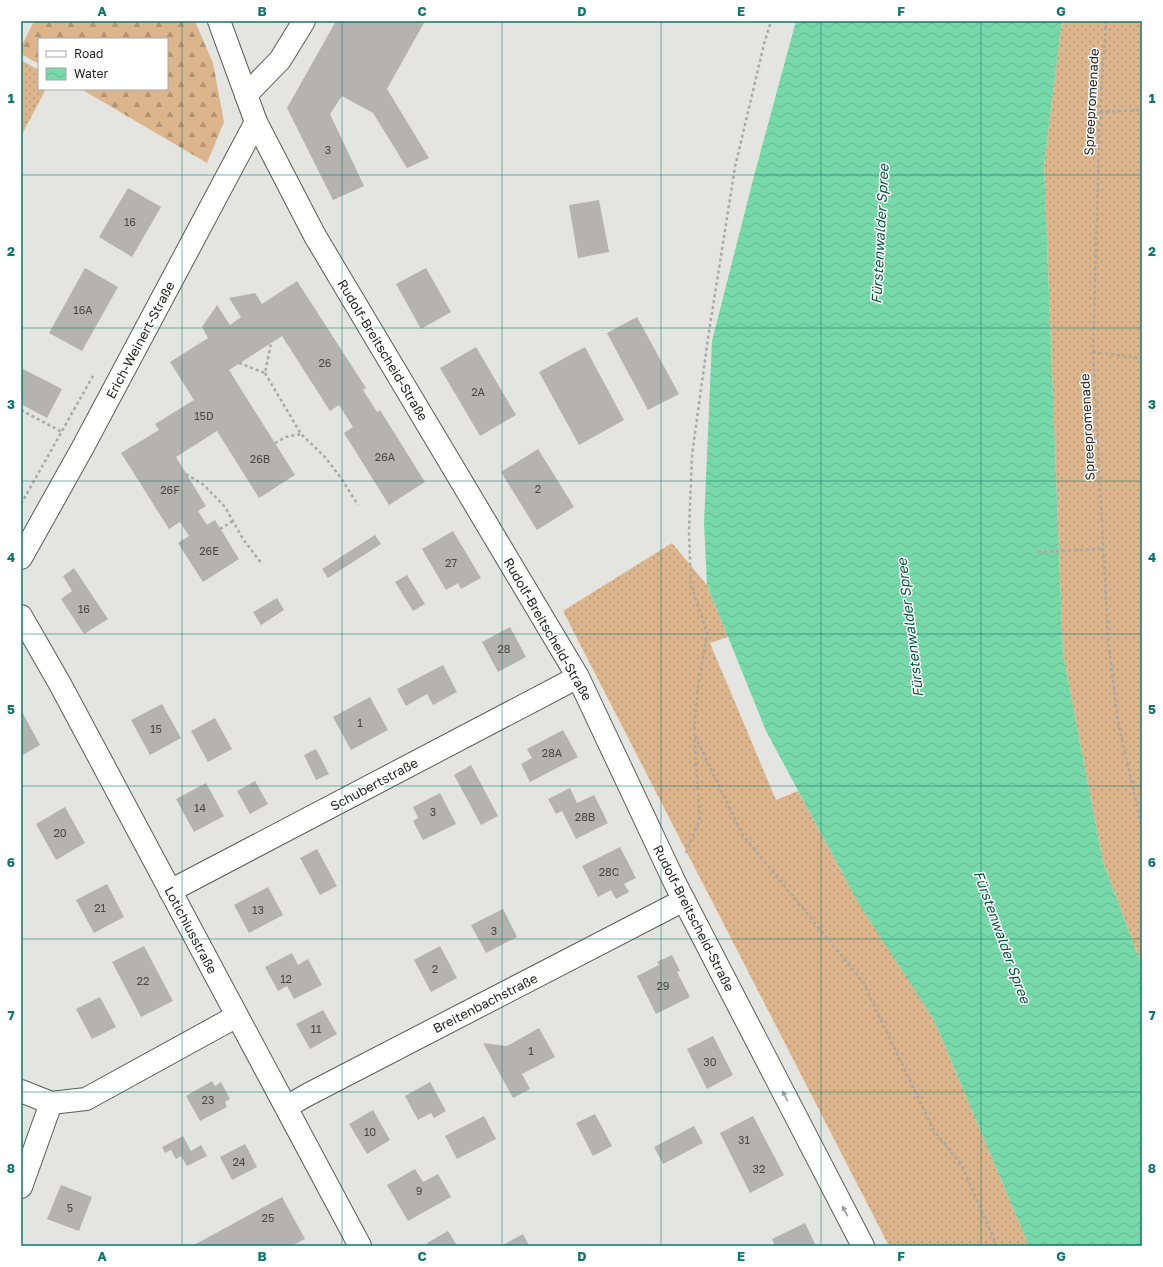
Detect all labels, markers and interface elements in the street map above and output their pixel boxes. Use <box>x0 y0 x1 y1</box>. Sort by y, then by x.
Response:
text: A <box>97 3 107 19</box>
text: B <box>257 3 267 19</box>
text: C <box>417 3 427 19</box>
text: D <box>577 3 587 19</box>
text: E <box>737 3 745 19</box>
text: F <box>897 3 905 19</box>
text: G <box>1056 3 1066 19</box>
legend <box>38 38 168 90</box>
text: Road <box>74 46 103 61</box>
street label: Spreepromenade <box>1080 48 1102 156</box>
text: Water <box>74 66 108 81</box>
text: 1 <box>8 90 15 106</box>
text: 1 <box>1149 90 1156 106</box>
house number: 3 <box>325 143 331 156</box>
water label: Fürstenwalder Spree <box>867 163 892 304</box>
house number: 16 <box>124 215 136 228</box>
text: 2 <box>7 243 15 259</box>
text: 2 <box>1148 243 1156 259</box>
street label: Rudolf-Breitscheid-Straße <box>334 276 432 424</box>
street label: Erich-Weinert-Straße <box>102 278 178 402</box>
house number: 16A <box>73 303 93 316</box>
house number: 26 <box>318 356 332 369</box>
street label: Spreepromenade <box>1076 373 1098 481</box>
house number: 2A <box>471 385 486 398</box>
text: 3 <box>7 396 15 412</box>
text: 3 <box>1148 396 1156 412</box>
house number: 15D <box>194 409 214 422</box>
house number: 26A <box>375 450 396 463</box>
house number: 26B <box>250 452 270 465</box>
house number: 2 <box>535 482 541 495</box>
house number: 26F <box>160 483 180 496</box>
house number: 26E <box>199 544 219 557</box>
text: 4 <box>7 549 15 565</box>
text: 4 <box>1148 549 1156 565</box>
street label: Rudolf-Breitscheid-Straße <box>501 555 595 703</box>
house number: 27 <box>445 556 457 569</box>
water label: Fürstenwalder Spree <box>892 557 926 699</box>
house number: 16 <box>78 602 90 615</box>
house number: 28 <box>497 642 511 655</box>
text: 5 <box>7 701 15 717</box>
text: 5 <box>1148 701 1156 717</box>
house number: 1 <box>357 716 363 729</box>
house number: 15 <box>150 722 162 735</box>
house number: 28A <box>542 746 563 759</box>
street label: Schubertstraße <box>328 754 420 814</box>
house number: 14 <box>194 801 206 814</box>
house number: 3 <box>430 805 436 818</box>
house number: 28B <box>575 810 595 823</box>
house number: 20 <box>53 826 67 839</box>
street label: Rudolf-Breitscheid-Straße <box>650 842 738 994</box>
text: 6 <box>7 854 15 870</box>
text: 6 <box>1148 854 1156 870</box>
house number: 28C <box>599 865 619 878</box>
water label: Fürstenwalder Spree <box>971 868 1035 1006</box>
street label: Lotichiusstraße <box>161 884 221 976</box>
house number: 21 <box>94 901 106 914</box>
house number: 13 <box>252 903 264 916</box>
house number: 3 <box>491 924 497 937</box>
house number: 2 <box>432 962 438 975</box>
street label: Breitenbachstraße <box>430 970 540 1036</box>
house number: 12 <box>280 972 292 985</box>
house number: 22 <box>137 974 149 987</box>
house number: 29 <box>656 979 670 992</box>
text: 7 <box>7 1007 15 1023</box>
text: 7 <box>1148 1007 1156 1023</box>
house number: 11 <box>311 1022 321 1035</box>
house number: 1 <box>528 1044 534 1057</box>
house number: 30 <box>703 1055 717 1068</box>
one-way arrow <box>782 1090 789 1102</box>
house number: 23 <box>202 1093 214 1106</box>
house number: 10 <box>364 1125 376 1138</box>
house number: 31 <box>738 1133 750 1146</box>
house number: 24 <box>232 1155 246 1168</box>
text: 8 <box>7 1160 15 1176</box>
text: 8 <box>1148 1160 1156 1176</box>
house number: 32 <box>753 1162 765 1175</box>
house number: 9 <box>416 1184 422 1197</box>
house number: 5 <box>67 1201 73 1214</box>
one-way arrow <box>842 1206 848 1217</box>
house number: 25 <box>262 1211 274 1224</box>
text: A <box>97 1248 107 1264</box>
text: B <box>257 1248 267 1264</box>
text: C <box>417 1248 427 1264</box>
text: D <box>577 1248 587 1264</box>
text: E <box>737 1248 745 1264</box>
text: F <box>897 1248 905 1264</box>
text: G <box>1056 1248 1066 1264</box>

